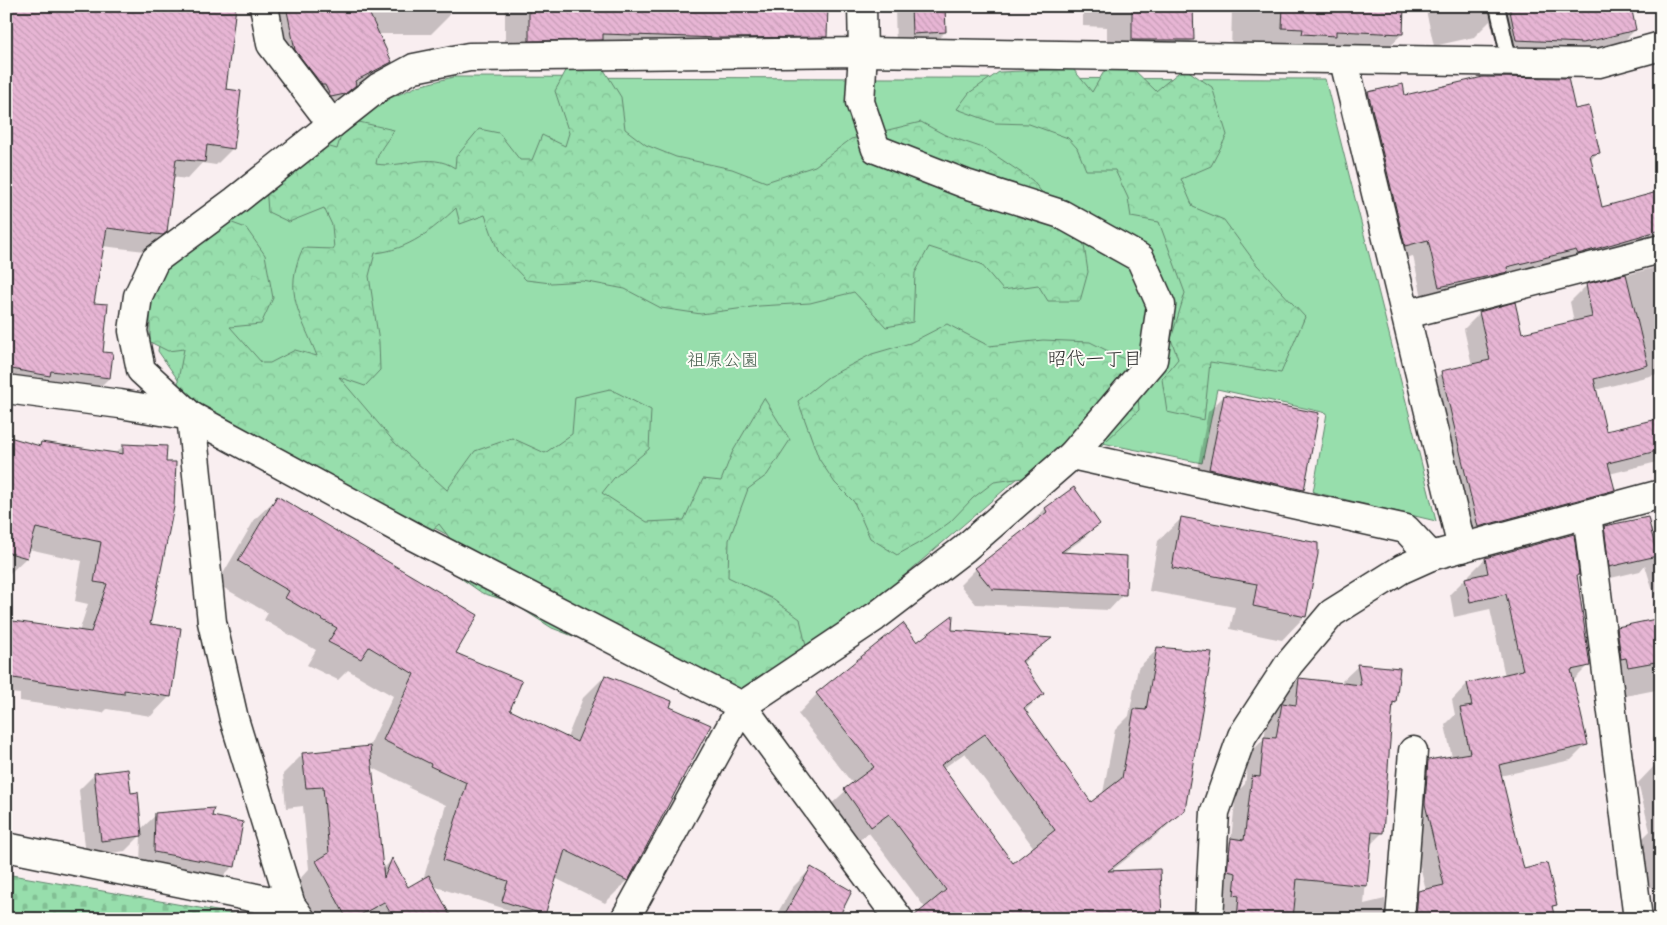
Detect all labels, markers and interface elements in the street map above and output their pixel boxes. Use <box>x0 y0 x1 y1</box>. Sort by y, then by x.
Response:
district label: 昭代一丁目 <box>1047 346 1143 373</box>
park label: 祖原公園 <box>687 348 759 373</box>

